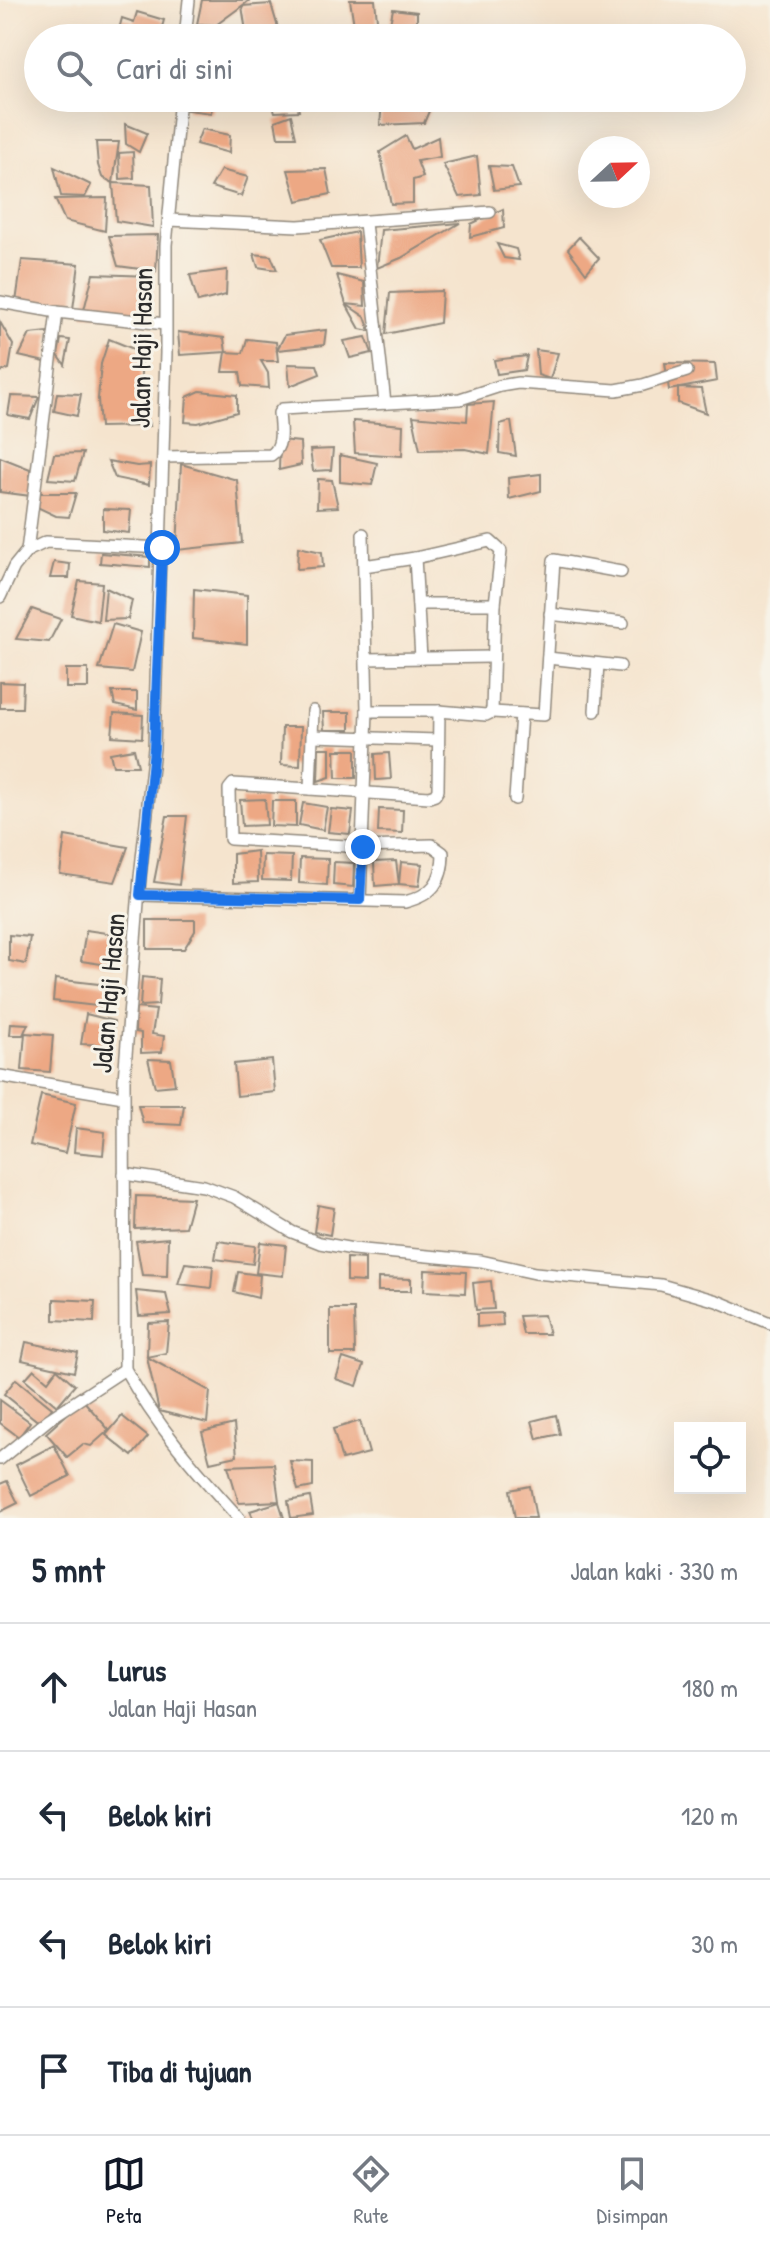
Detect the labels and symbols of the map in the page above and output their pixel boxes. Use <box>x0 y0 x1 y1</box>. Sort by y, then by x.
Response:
north arrow <box>578 136 650 208</box>
street label: Jalan Haji Hasan <box>121 267 161 429</box>
route start <box>144 530 180 566</box>
route end <box>345 829 381 865</box>
street label: Jalan Haji Hasan <box>82 911 134 1075</box>

